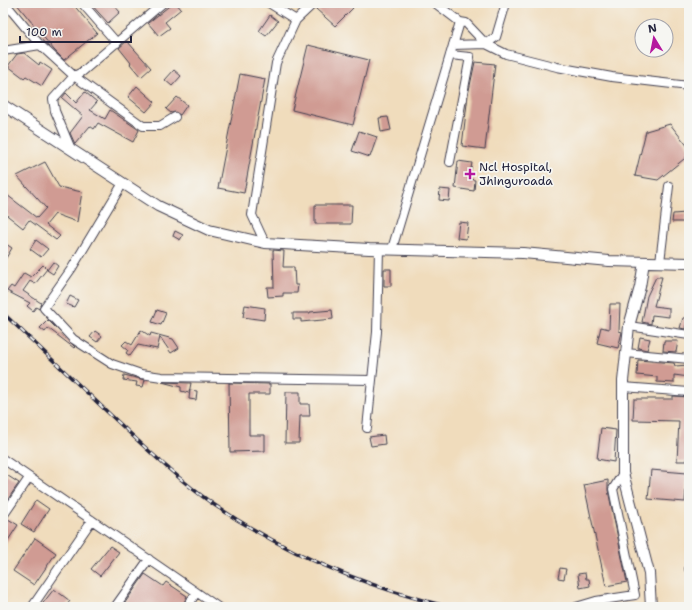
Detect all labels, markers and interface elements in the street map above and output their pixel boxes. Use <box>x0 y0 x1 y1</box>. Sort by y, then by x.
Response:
scale bar <box>20 18 131 44</box>
north arrow <box>634 18 674 58</box>
text: N <box>647 20 658 37</box>
text: 100 m <box>26 24 62 40</box>
place label: Ncl Hospital, Jhinguroada <box>479 159 553 189</box>
marker: Ncl Hospital, Jhinguroada <box>464 168 476 180</box>

